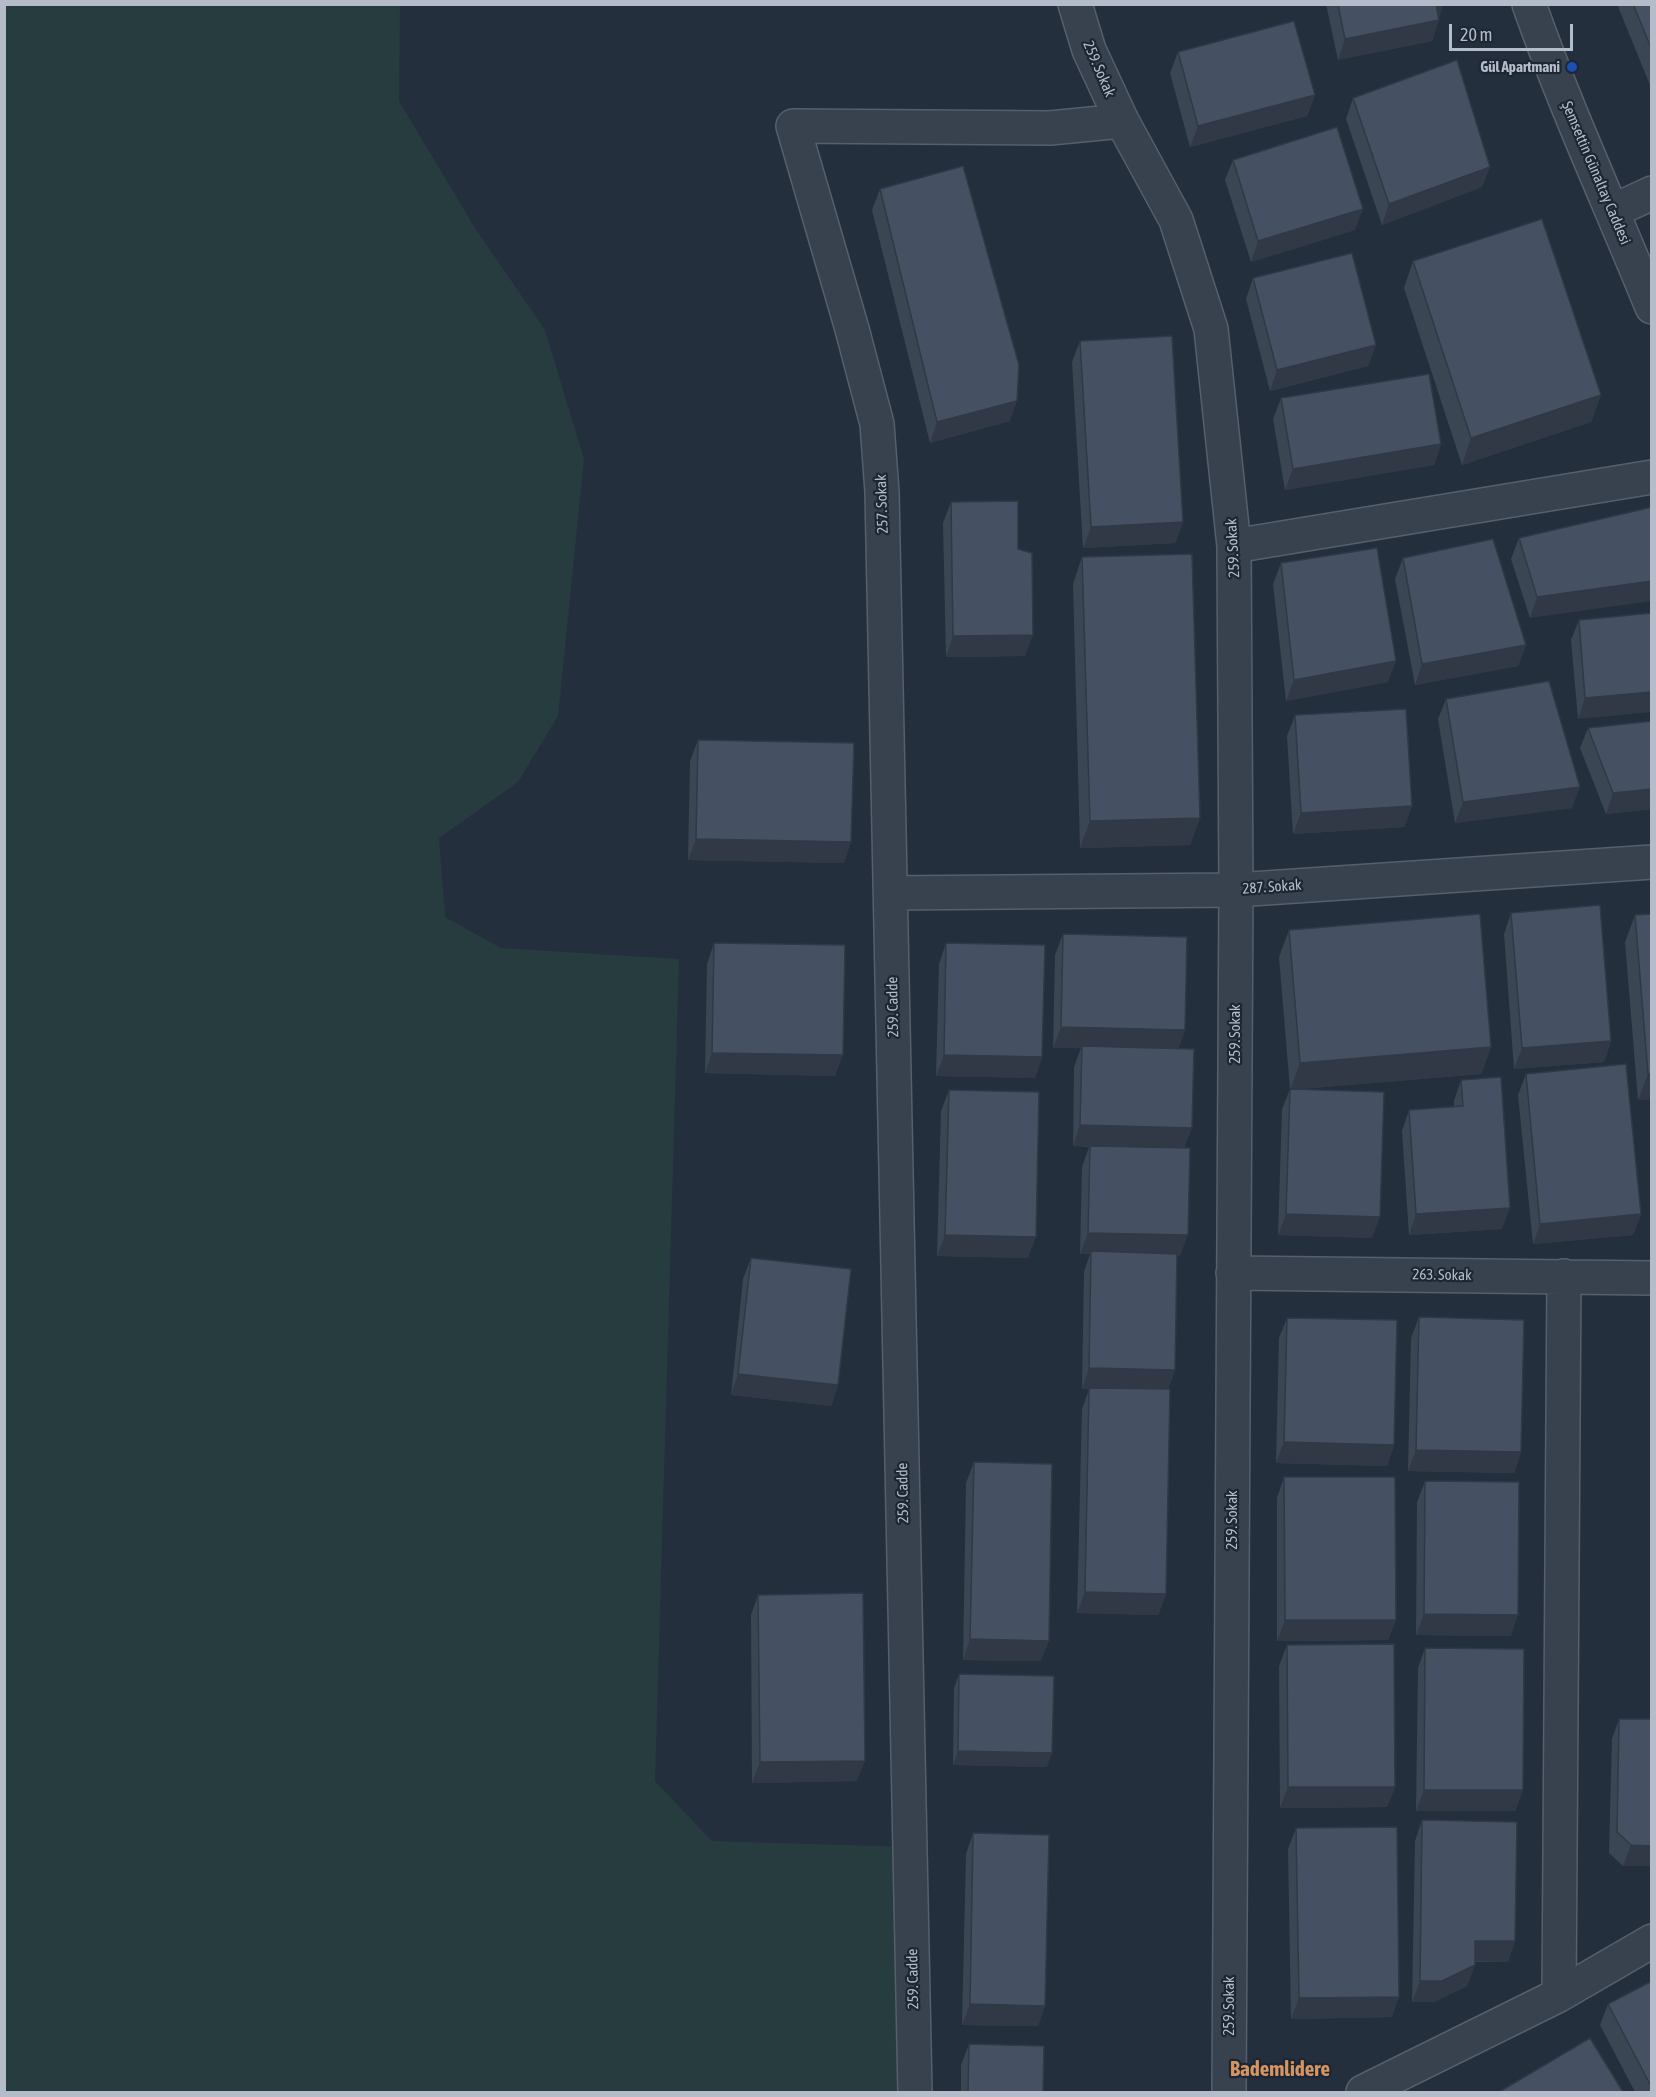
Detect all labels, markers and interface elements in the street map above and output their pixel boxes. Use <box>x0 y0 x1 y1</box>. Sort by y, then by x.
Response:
scale bar <box>1452 12 1576 50</box>
text: 20 m <box>1460 24 1492 45</box>
street label: 259. Sokak <box>1079 38 1119 100</box>
place label: Gül Apartmani <box>1480 58 1560 76</box>
marker: Gül Apartmani <box>1565 60 1579 74</box>
street label: Şemsettin Günaltay Caddesi <box>1558 99 1634 247</box>
street label: 257. Sokak <box>872 474 892 534</box>
street label: 259. Sokak <box>1222 518 1244 578</box>
street label: 287. Sokak <box>1242 876 1302 898</box>
street label: 259. Cadde <box>883 977 903 1037</box>
street label: 259. Sokak <box>1226 1004 1244 1064</box>
street label: 263. Sokak <box>1412 1265 1472 1285</box>
street label: 259. Cadde <box>893 1463 913 1523</box>
street label: 259. Sokak <box>1223 1490 1241 1550</box>
street label: 259. Cadde <box>903 1949 923 2009</box>
street label: 259. Sokak <box>1220 1976 1238 2036</box>
district label: Bademlidere <box>1230 2056 1330 2082</box>

